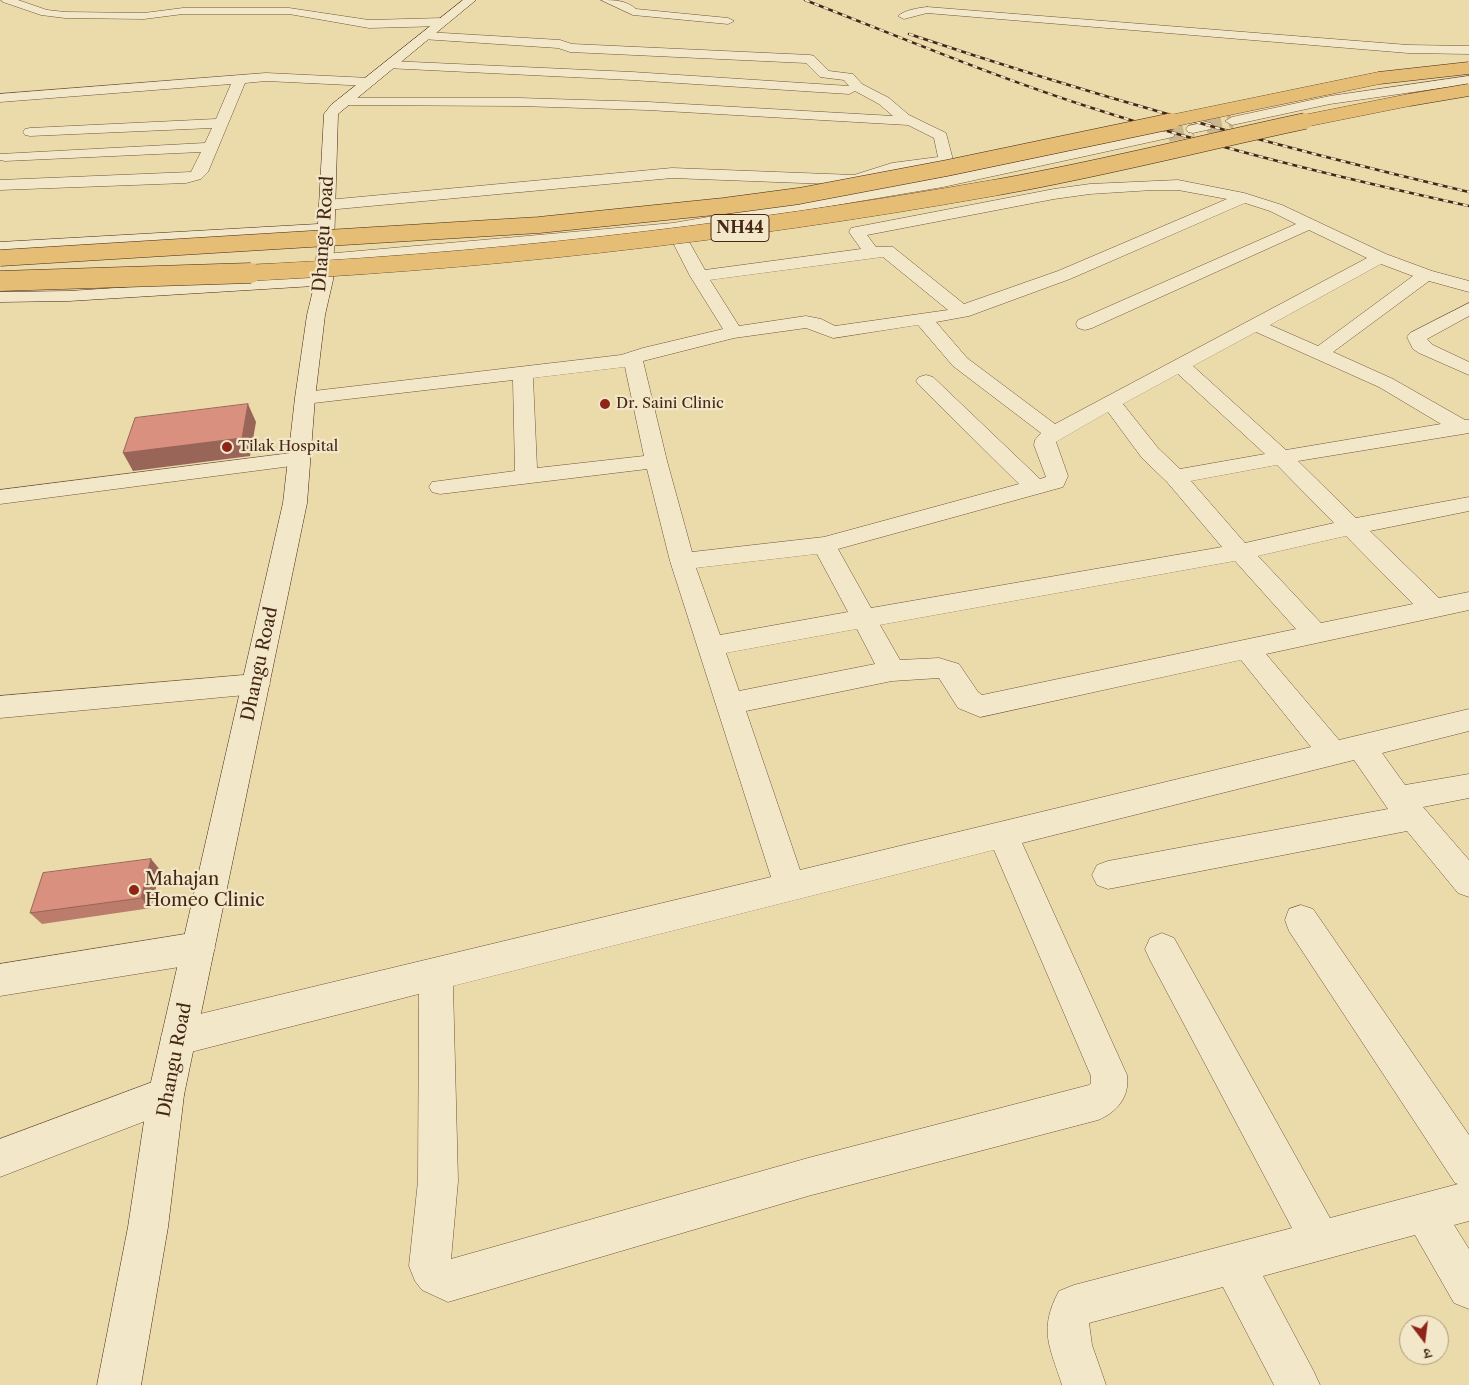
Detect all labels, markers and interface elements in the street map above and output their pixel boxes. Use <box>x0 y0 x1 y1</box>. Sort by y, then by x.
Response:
street label: Dhangu Road <box>309 175 339 293</box>
road number: NH44 <box>711 214 769 242</box>
place label: Dr. Saini Clinic <box>616 395 724 413</box>
marker: Dr. Saini Clinic <box>598 397 612 411</box>
place label: Tilak Hospital <box>238 438 338 456</box>
marker: Tilak Hospital <box>220 440 234 454</box>
street label: Dhangu Road <box>237 605 283 723</box>
place label: Mahajan Homeo Clinic <box>145 869 265 912</box>
marker: Mahajan Homeo Clinic <box>127 883 141 897</box>
street label: Dhangu Road <box>153 1001 197 1119</box>
north arrow <box>1399 1315 1449 1365</box>
text: उ <box>1422 1344 1433 1363</box>

